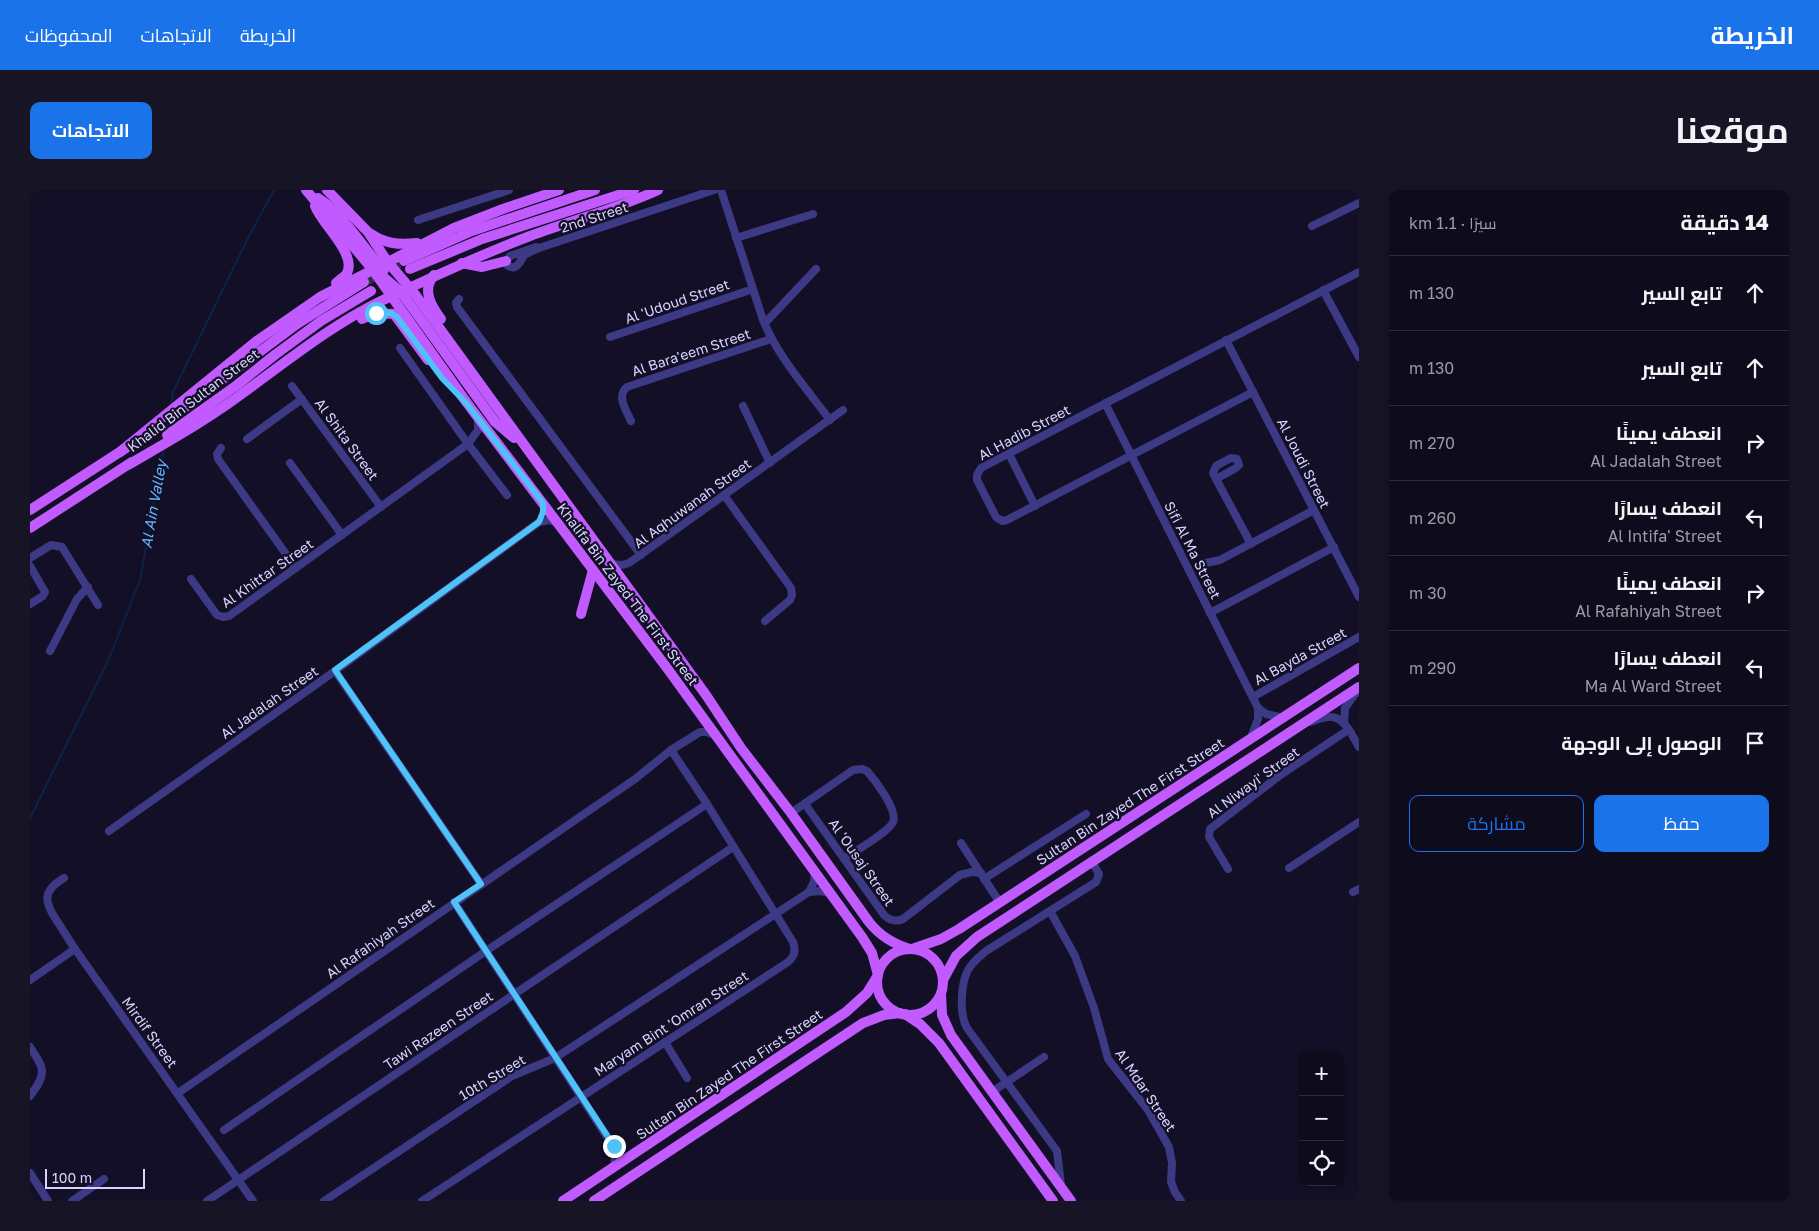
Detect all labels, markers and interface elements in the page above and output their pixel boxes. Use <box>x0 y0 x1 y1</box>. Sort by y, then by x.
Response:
text: الخريطة <box>1711 20 1794 49</box>
text: المحفوظات <box>25 24 113 46</box>
text: الاتجاهات <box>141 24 212 46</box>
text: الخريطة <box>240 24 296 46</box>
button: الاتجاهات <box>30 102 152 159</box>
text: موقعنا <box>1675 109 1789 151</box>
street label: 2nd Street <box>558 198 630 236</box>
text: 14 دقيقة <box>1680 209 1769 235</box>
text: سيرًا · 1.1 km <box>1409 213 1496 233</box>
street label: Al 'Udoud Street <box>623 275 731 327</box>
icon: ahead <box>1741 279 1769 307</box>
text: تابع السير <box>1642 281 1722 304</box>
text: 130 m <box>1409 283 1454 303</box>
route start <box>365 302 388 325</box>
street label: Al Bara'eem Street <box>629 325 753 379</box>
street label: Khalid Bin Sultan Street <box>124 345 262 455</box>
icon: ahead <box>1741 354 1769 382</box>
text: تابع السير <box>1642 356 1722 379</box>
text: 130 m <box>1409 358 1454 378</box>
street label: Al Shita Street <box>312 395 382 483</box>
street label: Al Hadib Street <box>975 401 1073 463</box>
street label: Al Joudi Street <box>1274 415 1334 511</box>
text: انعطف يمينًا <box>1616 421 1722 444</box>
icon: right <box>1741 429 1769 457</box>
text: 270 m <box>1409 433 1455 453</box>
text: Al Jadalah Street <box>1590 451 1722 471</box>
street label: Al Aqhuwanah Street <box>630 455 754 551</box>
water label: Al Ain Valley <box>136 456 171 550</box>
text: انعطف يسارًا <box>1614 496 1722 519</box>
street label: Sifi Al Ma Street <box>1161 498 1225 602</box>
street label: Khalifa Bin Zayed The First Street <box>554 499 702 689</box>
icon: left <box>1741 504 1769 532</box>
text: 260 m <box>1409 508 1456 528</box>
text: Al Intifa' Street <box>1608 526 1722 546</box>
street label: Al Khittar Street <box>218 535 316 611</box>
text: انعطف يمينًا <box>1616 571 1722 594</box>
icon: right <box>1741 579 1769 607</box>
text: 30 m <box>1409 583 1446 603</box>
text: Al Rafahiyah Street <box>1575 601 1722 621</box>
street label: Al Bayda Street <box>1251 624 1349 688</box>
text: انعطف يسارًا <box>1614 646 1722 669</box>
icon: left <box>1741 654 1769 682</box>
text: 290 m <box>1409 658 1456 678</box>
street label: Al Jadalah Street <box>217 662 321 742</box>
text: Ma Al Ward Street <box>1585 676 1722 696</box>
icon: arrive <box>1741 729 1769 757</box>
text: الوصول إلى الوجهة <box>1561 731 1722 754</box>
street label: Sultan Bin Zayed The First Street <box>1033 734 1227 868</box>
street label: Al Niwayi' Street <box>1204 743 1302 821</box>
button: مشاركة <box>1409 795 1584 852</box>
button: حفظ <box>1594 795 1769 852</box>
street label: Al 'Ousaj Street <box>825 815 899 909</box>
street label: Al Rafahiyah Street <box>323 894 437 982</box>
street label: Maryam Bint 'Omran Street <box>591 967 751 1079</box>
street label: Tawi Razeen Street <box>380 987 496 1073</box>
street label: Mirdif Street <box>119 993 181 1071</box>
street label: Sultan Bin Zayed The First Street <box>633 1005 825 1143</box>
street label: Al Mdar Street <box>1112 1045 1180 1135</box>
street label: 10th Street <box>456 1050 528 1104</box>
map controls <box>1299 1051 1344 1186</box>
button: + <box>1299 1051 1344 1096</box>
button: − <box>1299 1096 1344 1141</box>
route end <box>603 1135 626 1158</box>
button: locate <box>1299 1141 1344 1186</box>
scale bar <box>45 1166 145 1189</box>
text: 100 m <box>52 1169 92 1186</box>

